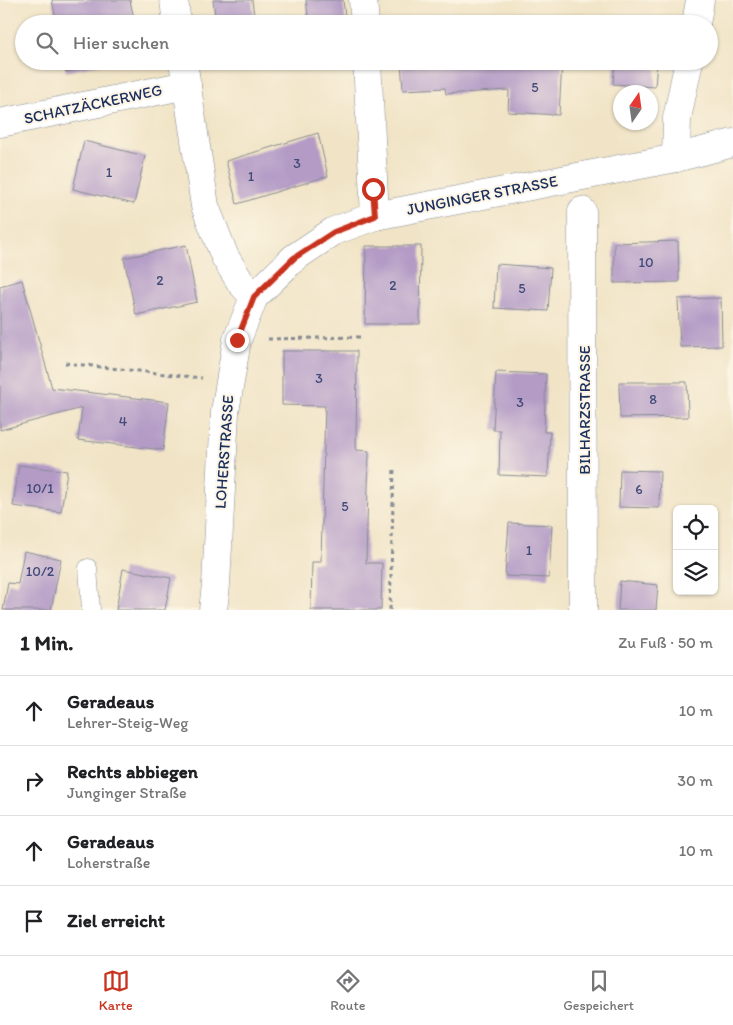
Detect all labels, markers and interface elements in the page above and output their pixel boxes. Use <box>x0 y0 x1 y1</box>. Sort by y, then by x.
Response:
search box <box>15 15 718 70</box>
icon: search <box>33 29 61 57</box>
text: Hier suchen <box>73 31 169 54</box>
house number: 5 <box>531 79 539 96</box>
street label: SCHATZÄCKERWEG <box>22 80 164 128</box>
north arrow <box>613 85 658 130</box>
house number: 3 <box>293 155 301 172</box>
house number: 1 <box>106 164 113 181</box>
house number: 1 <box>248 168 255 185</box>
street label: JUNGINGER STRASSE <box>405 171 559 219</box>
route start <box>362 178 385 201</box>
house number: 10 <box>638 254 654 271</box>
house number: 2 <box>156 272 164 289</box>
house number: 2 <box>389 277 397 294</box>
house number: 5 <box>518 280 526 297</box>
route end <box>226 329 249 352</box>
street label: BILHARZSTRASSE <box>575 345 594 475</box>
house number: 3 <box>315 370 323 387</box>
house number: 8 <box>649 391 657 408</box>
street label: LOHERSTRASSE <box>211 394 237 510</box>
house number: 3 <box>516 394 524 411</box>
house number: 4 <box>119 413 128 430</box>
house number: 10/1 <box>26 480 54 497</box>
house number: 6 <box>635 481 643 498</box>
house number: 5 <box>341 498 349 515</box>
map controls <box>673 505 718 595</box>
button: locate <box>673 505 718 550</box>
house number: 1 <box>526 542 533 559</box>
button: layers <box>673 550 718 595</box>
house number: 10/2 <box>26 563 55 580</box>
text: 1 Min. <box>20 630 73 655</box>
text: Zu Fuß · 50 m <box>618 633 713 652</box>
text: Geradeaus <box>67 690 154 713</box>
icon: ahead <box>20 697 48 725</box>
text: 10 m <box>679 701 713 720</box>
text: Lehrer-Steig-Weg <box>67 713 189 732</box>
text: Rechts abbiegen <box>67 760 198 783</box>
icon: right <box>20 767 48 795</box>
text: 30 m <box>677 771 713 790</box>
text: Junginger Straße <box>67 783 187 802</box>
text: Geradeaus <box>67 830 154 853</box>
icon: ahead <box>20 837 48 865</box>
text: 10 m <box>679 841 713 860</box>
text: Loherstraße <box>67 853 151 872</box>
icon: arrive <box>20 907 48 935</box>
text: Ziel erreicht <box>67 909 165 932</box>
tab: Karte <box>99 967 133 1014</box>
tab: Route <box>330 967 365 1014</box>
tab: Gespeichert <box>563 967 634 1014</box>

